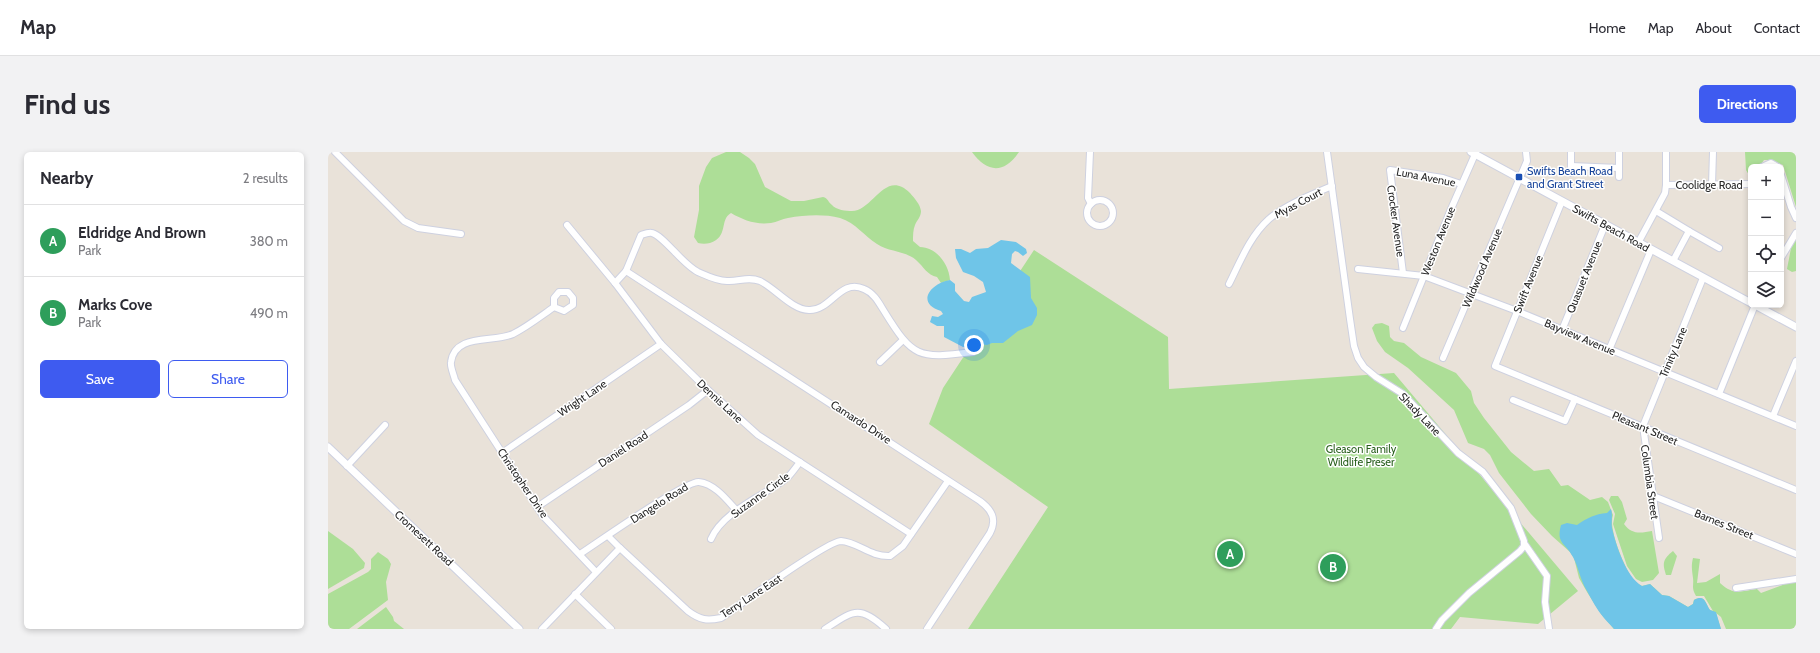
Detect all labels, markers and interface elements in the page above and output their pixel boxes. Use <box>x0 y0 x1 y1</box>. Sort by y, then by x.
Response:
text: Map <box>20 16 56 39</box>
text: Home <box>1589 19 1626 37</box>
text: Map <box>1648 19 1673 37</box>
text: About <box>1695 19 1732 37</box>
text: Contact <box>1754 19 1800 37</box>
button: Directions <box>1699 85 1796 123</box>
text: Find us <box>24 87 110 121</box>
street label: Luna Avenue <box>1395 164 1457 190</box>
place label: Swifts Beach Road and Grant Street <box>1527 164 1613 191</box>
map controls <box>1748 164 1784 308</box>
button: + <box>1748 164 1784 200</box>
text: Nearby <box>40 168 93 188</box>
text: 2 results <box>243 170 288 186</box>
marker: Swifts Beach Road and Grant Street <box>1514 172 1524 182</box>
street label: Coolidge Road <box>1675 178 1743 192</box>
street label: Myas Court <box>1272 184 1325 221</box>
street label: Crocker Avenue <box>1384 184 1408 258</box>
button: − <box>1748 200 1784 236</box>
street label: Swifts Beach Road <box>1570 201 1652 255</box>
street label: Weston Avenue <box>1418 204 1458 278</box>
text: Eldridge And Brown <box>78 224 206 242</box>
street label: Wildwood Avenue <box>1459 226 1505 310</box>
text: A <box>49 233 57 249</box>
text: 380 m <box>250 233 288 249</box>
button: locate <box>1748 236 1784 272</box>
street label: Quasuet Avenue <box>1563 239 1605 315</box>
text: Park <box>78 242 101 258</box>
street label: Swift Avenue <box>1510 253 1546 315</box>
button: layers <box>1748 272 1784 308</box>
text: Marks Cove <box>78 296 152 314</box>
text: B <box>49 305 57 321</box>
text: 490 m <box>250 305 288 321</box>
text: Park <box>78 314 101 330</box>
street label: Bayview Avenue <box>1542 316 1618 358</box>
street label: Trinity Lane <box>1656 324 1690 379</box>
your location <box>964 335 984 355</box>
button: Save <box>40 360 160 398</box>
button: Share <box>168 360 288 398</box>
street label: Wright Lane <box>555 376 609 419</box>
street label: Dennis Lane <box>694 376 746 426</box>
street label: Shady Lane <box>1396 390 1444 439</box>
street label: Camardo Drive <box>828 397 894 447</box>
street label: Pleasant Street <box>1610 408 1680 448</box>
street label: Daniel Road <box>596 428 650 470</box>
park label: Gleason Family Wildlife Preser <box>1326 442 1397 469</box>
street label: Columbia Street <box>1638 444 1662 520</box>
street label: Christopher Drive <box>495 445 552 521</box>
street label: Suzanne Circle <box>728 469 792 521</box>
street label: Dangelo Road <box>628 480 690 526</box>
street label: Barnes Street <box>1692 506 1756 542</box>
street label: Cromesett Road <box>392 507 456 569</box>
pin: A <box>1217 539 1243 569</box>
pin: B <box>1320 552 1346 582</box>
street label: Terry Lane East <box>718 571 785 621</box>

